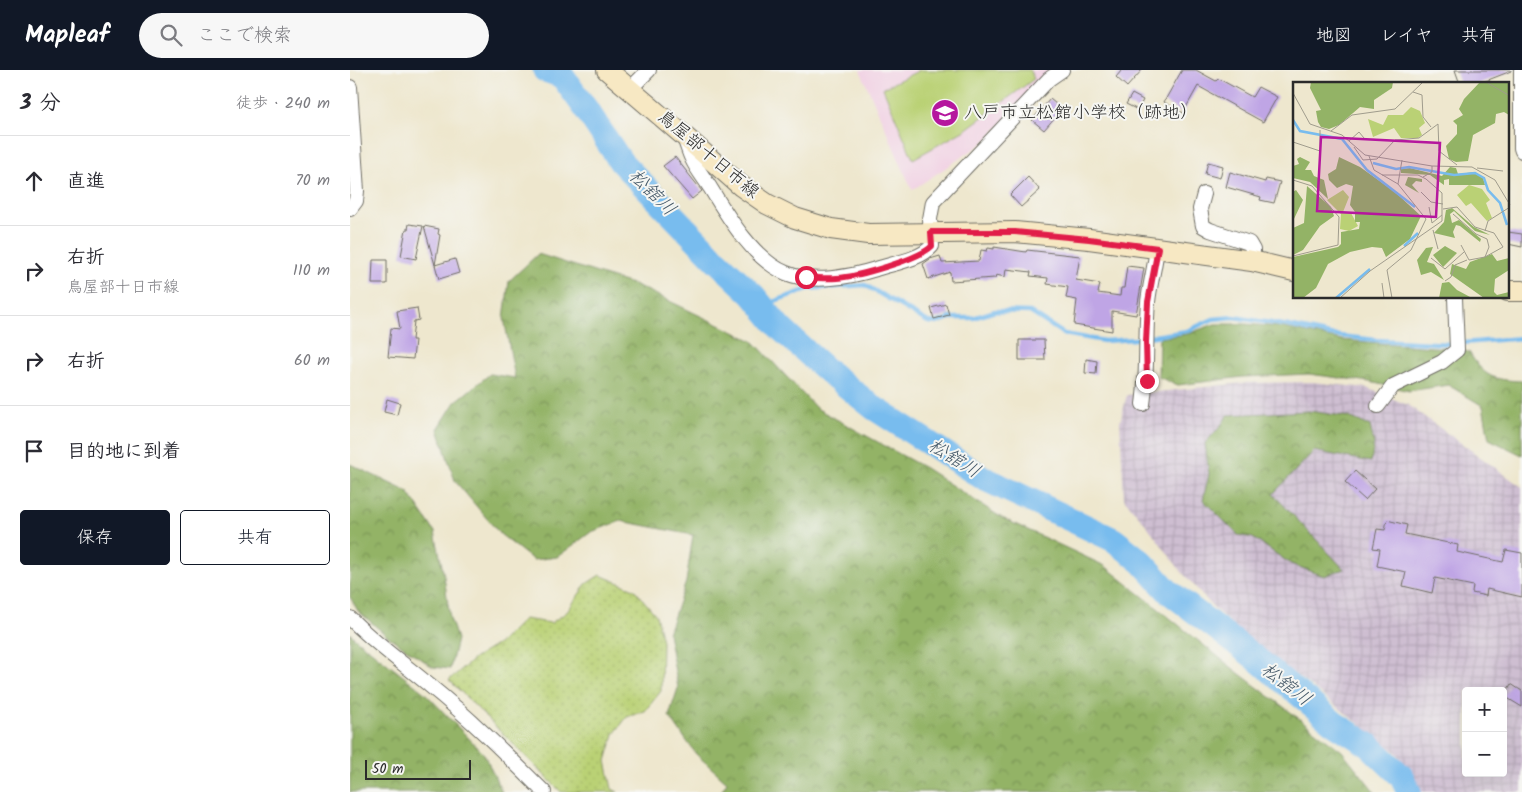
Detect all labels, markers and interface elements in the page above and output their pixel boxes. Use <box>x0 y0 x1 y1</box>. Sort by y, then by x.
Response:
search box <box>139 13 489 58</box>
text: Mapleaf <box>25 16 109 55</box>
icon: search <box>157 21 185 49</box>
text: ここで検索 <box>197 21 292 51</box>
text: 地図 <box>1316 22 1352 51</box>
text: レイヤ <box>1380 22 1433 51</box>
text: 共有 <box>1461 22 1497 51</box>
inset map <box>1293 82 1510 299</box>
text: 3 分 <box>20 87 61 120</box>
text: 徒歩 · 240 m <box>236 91 330 116</box>
school or university icon: 八戸市立松館小学校（跡地） <box>930 98 960 128</box>
place label: 八戸市立松館小学校（跡地） <box>964 99 1198 128</box>
street label: 鳥屋部十日市線 <box>650 103 766 207</box>
water label: 松舘川 <box>621 162 683 224</box>
icon: ahead <box>20 167 48 195</box>
text: 直進 <box>67 167 105 197</box>
text: 70 m <box>295 168 330 193</box>
text: 右折 <box>67 243 105 273</box>
icon: right <box>20 257 48 285</box>
text: 110 m <box>293 258 330 283</box>
route start <box>795 266 818 289</box>
text: 鳥屋部十日市線 <box>67 275 179 300</box>
icon: right <box>20 347 48 375</box>
text: 右折 <box>67 347 105 377</box>
text: 60 m <box>294 348 330 373</box>
route end <box>1136 370 1159 393</box>
water label: 松舘川 <box>922 431 986 487</box>
icon: arrive <box>20 437 48 465</box>
text: 目的地に到着 <box>67 437 181 467</box>
button: 保存 <box>20 510 170 565</box>
button: 共有 <box>180 510 330 565</box>
water label: 松舘川 <box>1254 656 1318 714</box>
map controls <box>1462 687 1507 777</box>
button: + <box>1462 687 1507 732</box>
button: − <box>1462 732 1507 777</box>
scale bar <box>365 757 471 780</box>
text: 50 m <box>372 758 403 780</box>

